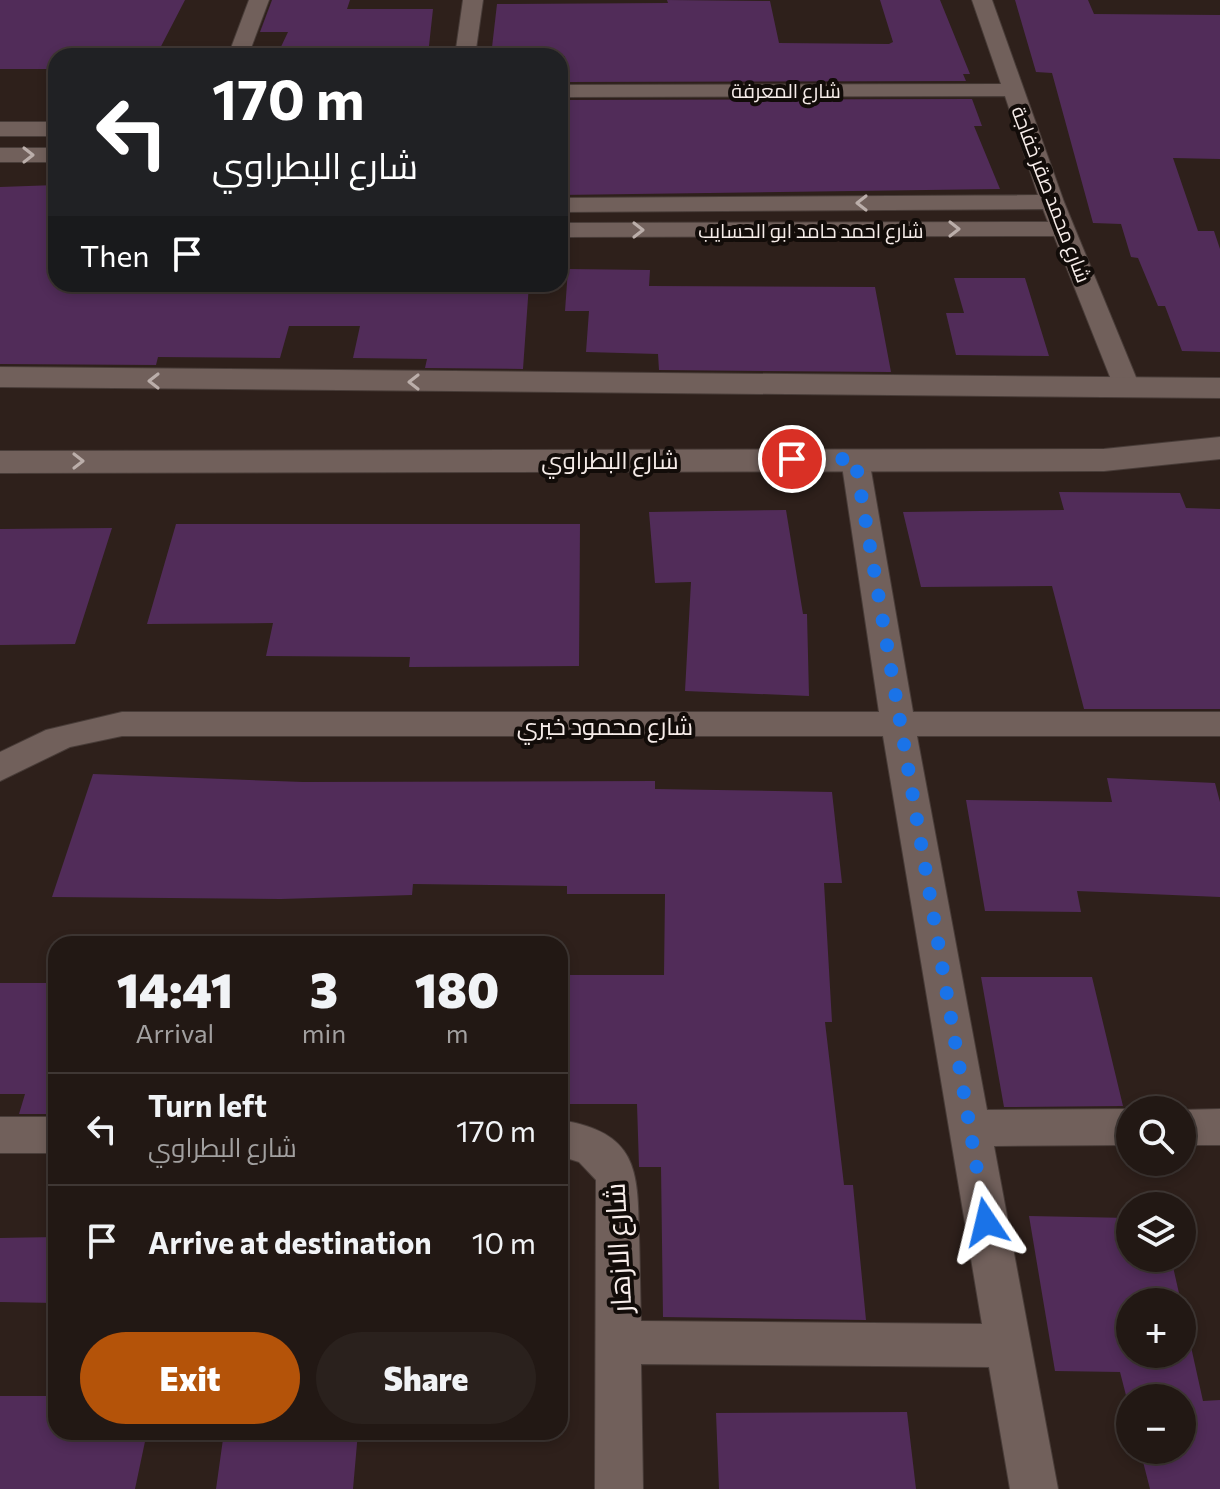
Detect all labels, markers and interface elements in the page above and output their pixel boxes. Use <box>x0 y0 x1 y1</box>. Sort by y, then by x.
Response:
text: 170 m <box>212 63 365 132</box>
street label: شارع المعرفة <box>731 78 841 105</box>
icon: left <box>80 80 184 184</box>
street label: شارع محمد صقر خفاجة <box>1004 102 1097 287</box>
text: شارع البطراوي <box>212 142 418 186</box>
one-way arrow <box>22 146 35 164</box>
one-way arrow <box>855 194 868 212</box>
street label: شارع احمد حامد ابو الحسايب <box>698 218 924 245</box>
one-way arrow <box>948 220 961 238</box>
one-way arrow <box>632 221 645 239</box>
icon: arrive <box>165 232 209 276</box>
text: Then <box>80 236 149 273</box>
one-way arrow <box>147 372 160 390</box>
one-way arrow <box>407 373 420 391</box>
pin <box>758 425 826 493</box>
icon: arrive <box>770 437 814 481</box>
street label: شارع البطراوي <box>541 445 679 479</box>
one-way arrow <box>72 452 85 470</box>
street label: شارع محمود خيري <box>517 711 693 745</box>
text: 14:41 <box>117 959 233 1018</box>
text: 3 <box>310 959 338 1018</box>
text: 180 <box>415 959 499 1018</box>
text: Arrival <box>136 1017 214 1048</box>
text: min <box>302 1017 346 1048</box>
text: m <box>446 1017 468 1048</box>
text: Turn left <box>148 1086 267 1123</box>
map controls <box>1116 1096 1196 1464</box>
button: search <box>1116 1096 1196 1176</box>
icon: left <box>80 1107 124 1151</box>
text: 170 m <box>456 1111 536 1148</box>
text: شارع البطراوي <box>148 1131 297 1162</box>
position arrow <box>944 1180 1028 1264</box>
street label: شارع الازهار <box>597 1182 640 1316</box>
button: layers <box>1116 1192 1196 1272</box>
icon: arrive <box>80 1219 124 1263</box>
text: Arrive at destination <box>148 1223 432 1260</box>
text: 10 m <box>472 1223 536 1260</box>
button: + <box>1116 1288 1196 1368</box>
button: Exit <box>80 1332 300 1424</box>
button: Share <box>316 1332 536 1424</box>
button: − <box>1116 1384 1196 1464</box>

